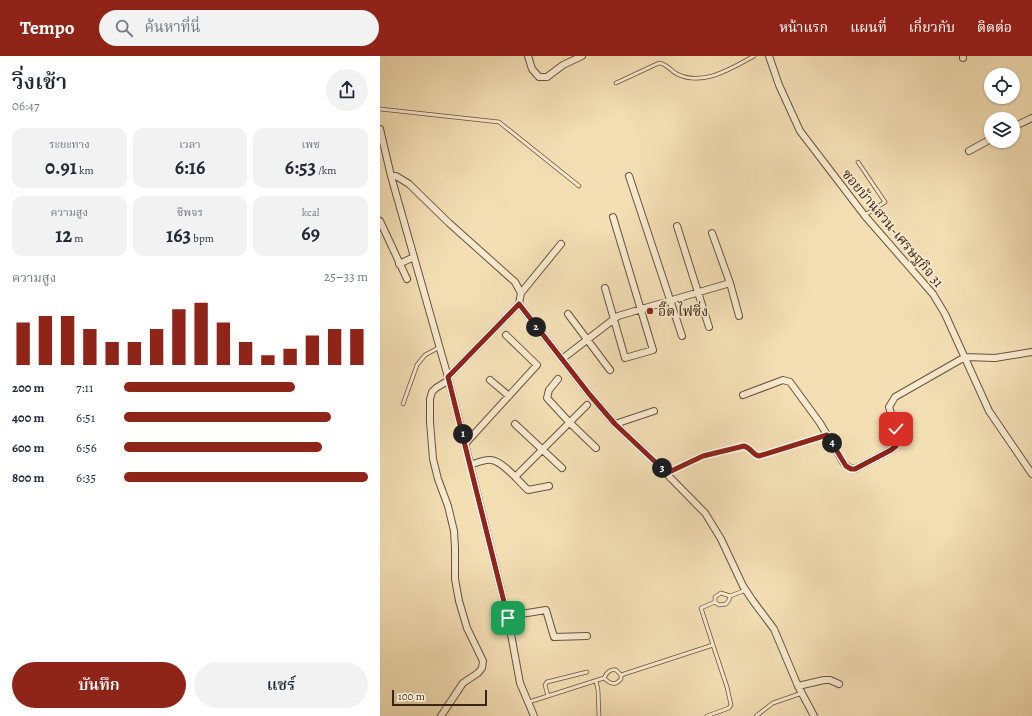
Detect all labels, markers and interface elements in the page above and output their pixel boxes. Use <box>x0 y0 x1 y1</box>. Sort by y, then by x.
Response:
search box <box>99 10 379 46</box>
text: Tempo <box>20 15 75 41</box>
icon: search <box>113 17 135 39</box>
text: ค้นหาที่นี่ <box>145 17 200 37</box>
text: หน้าแรก <box>779 18 828 37</box>
text: แผนที่ <box>850 18 887 37</box>
text: เกี่ยวกับ <box>909 18 955 37</box>
text: ติดต่อ <box>977 18 1012 37</box>
text: วิ่งเช้า <box>12 67 67 97</box>
map controls <box>984 68 1020 148</box>
button: locate <box>984 68 1020 104</box>
button: share <box>326 69 368 111</box>
text: 06:47 <box>12 97 39 114</box>
button: layers <box>984 112 1020 148</box>
text: ระยะทาง <box>49 137 90 152</box>
text: เวลา <box>179 137 201 152</box>
text: เพซ <box>301 137 320 152</box>
text: 0.91 <box>45 154 77 181</box>
text: 6:16 <box>175 154 205 181</box>
text: 6:53 <box>285 154 316 181</box>
text: km <box>77 163 94 178</box>
text: /km <box>316 163 336 178</box>
street label: ซอยบ้านสวน-เศรษฐกิจ 31 <box>838 165 948 292</box>
text: ความสูง <box>51 205 88 220</box>
text: ชีพจร <box>177 205 203 220</box>
text: kcal <box>302 205 319 220</box>
text: 69 <box>301 220 320 247</box>
text: 12 <box>55 222 72 249</box>
text: 163 <box>166 222 191 249</box>
text: m <box>72 231 83 246</box>
text: bpm <box>191 231 214 246</box>
text: 25–33 m <box>324 268 368 285</box>
text: ความสูง <box>12 269 56 286</box>
place label: อี๊ด ไฟซิ่ง <box>658 301 708 321</box>
marker: อี๊ด ไฟซิ่ง <box>645 306 655 316</box>
pin: 2 <box>526 317 546 337</box>
text: 2 <box>533 319 539 334</box>
text: 200 m <box>12 379 45 396</box>
text: 7:11 <box>76 379 93 396</box>
text: 400 m <box>12 409 44 426</box>
text: 6:51 <box>76 409 95 426</box>
pin <box>879 412 913 446</box>
icon: check <box>885 418 907 440</box>
pin: 1 <box>453 424 473 444</box>
text: 1 <box>461 426 465 441</box>
pin: 4 <box>822 433 842 453</box>
text: 4 <box>829 435 835 450</box>
text: 600 m <box>12 439 44 456</box>
text: 6:56 <box>76 439 97 456</box>
pin: 3 <box>652 458 672 478</box>
text: 3 <box>660 460 664 475</box>
text: 800 m <box>12 469 44 486</box>
text: 6:35 <box>76 469 96 486</box>
pin <box>491 601 525 635</box>
icon: arrive <box>497 607 519 629</box>
button: บันทึก <box>12 662 186 708</box>
button: แชร์ <box>194 662 368 708</box>
scale bar <box>392 688 487 707</box>
text: 100 m <box>398 689 425 704</box>

